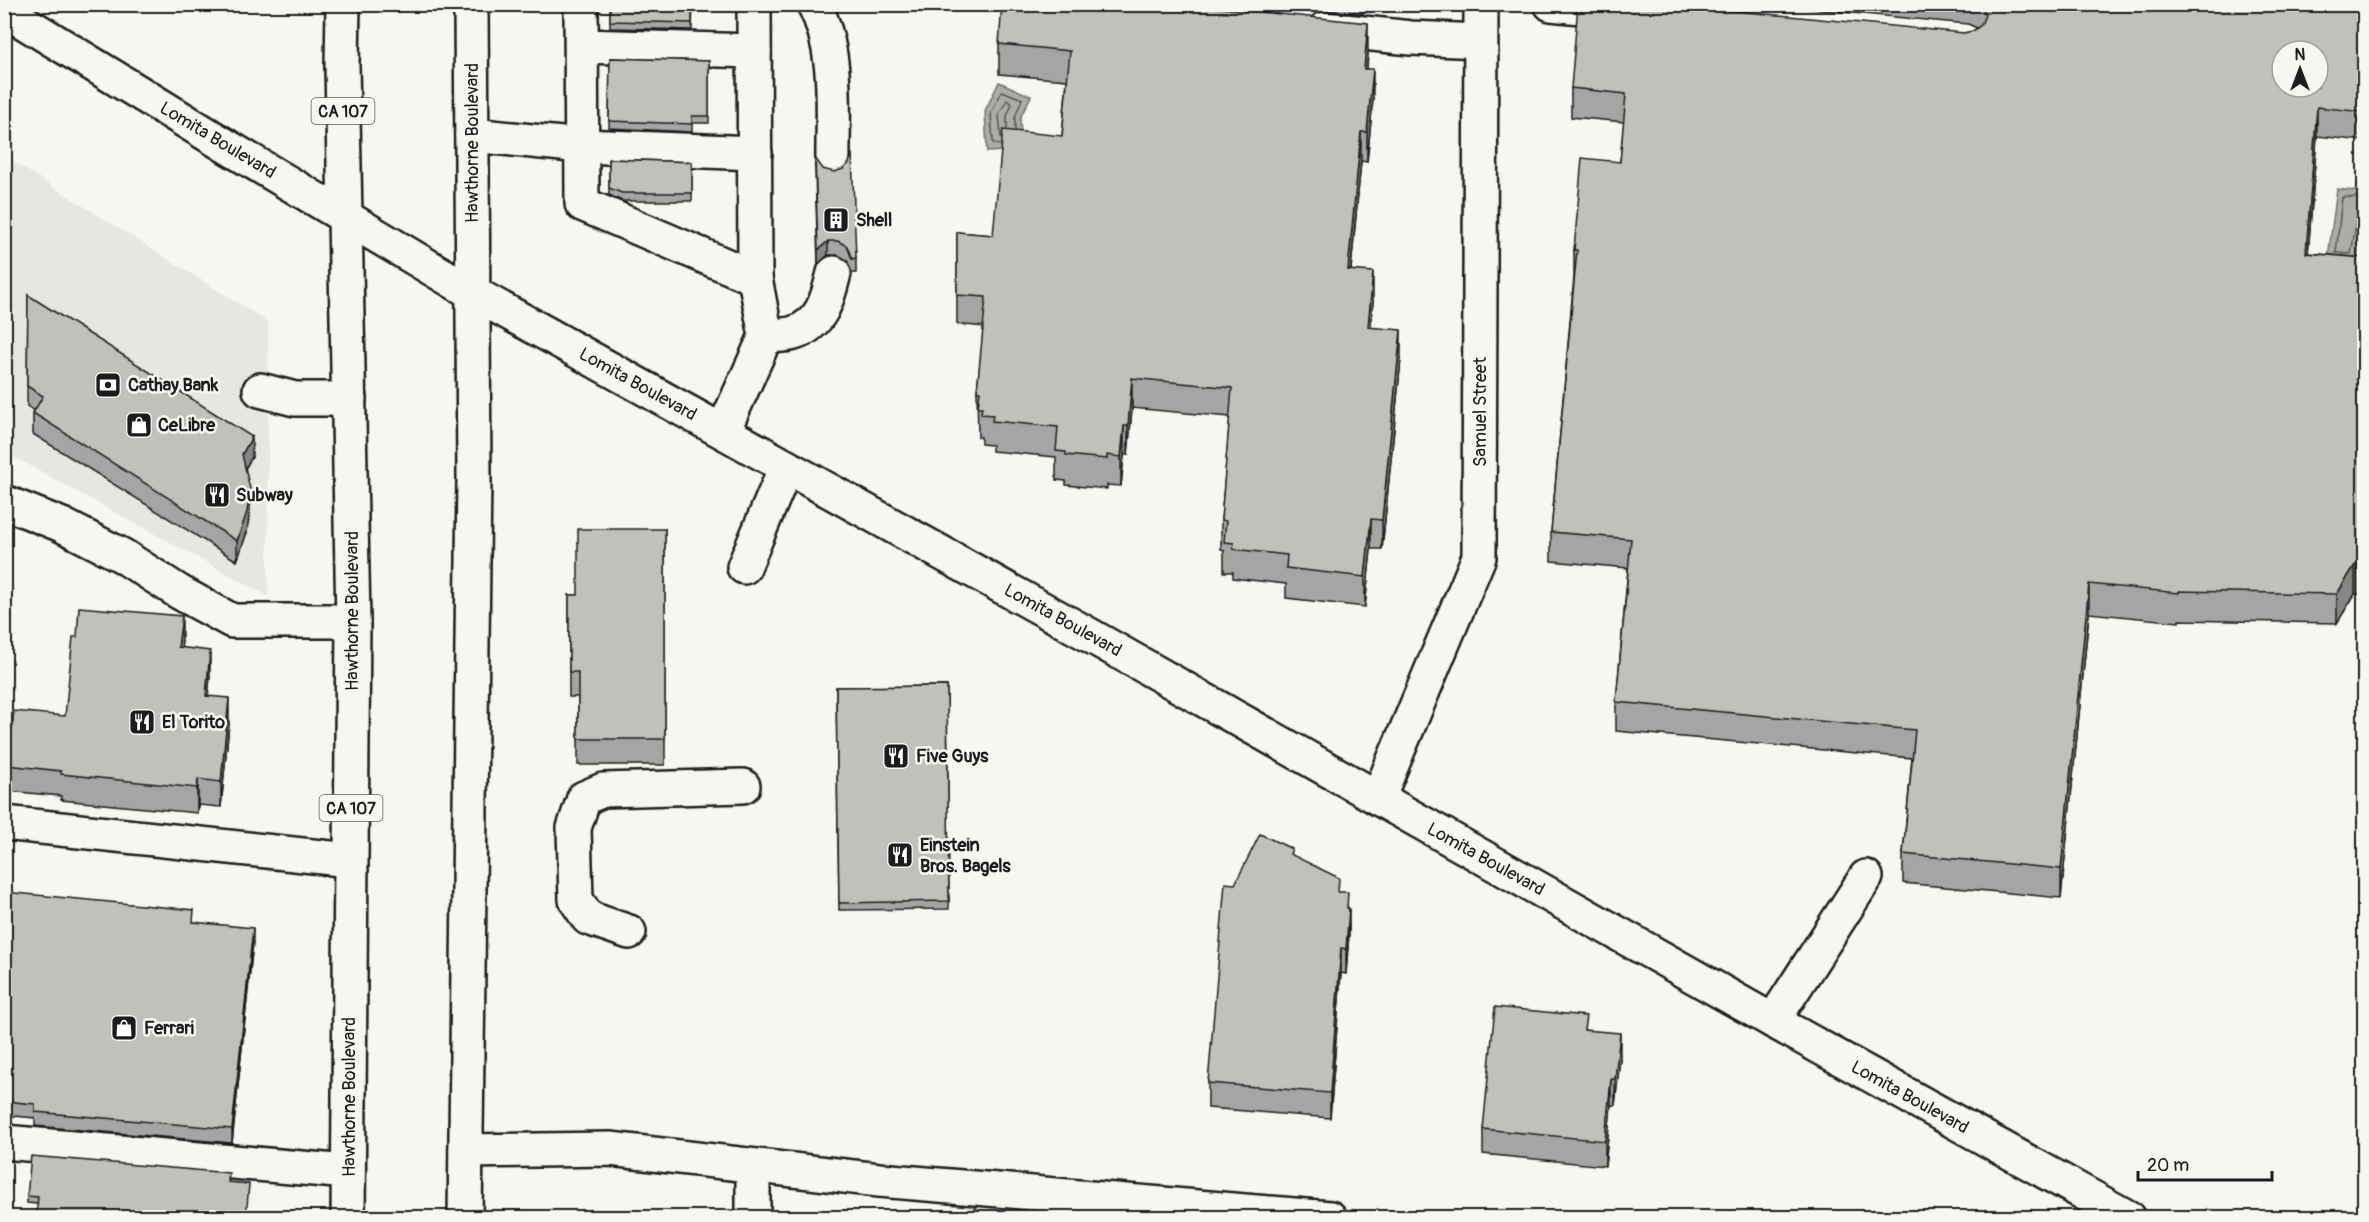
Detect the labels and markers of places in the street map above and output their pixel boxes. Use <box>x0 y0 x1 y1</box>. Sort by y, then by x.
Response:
building icon: Shell <box>821 205 851 235</box>
place label: Shell <box>856 209 892 232</box>
bank icon: Cathay Bank <box>93 370 123 400</box>
place label: Cathay Bank <box>128 374 219 397</box>
shop icon: CeLibre <box>124 410 154 440</box>
place label: CeLibre <box>158 414 216 437</box>
restaurant icon: Subway <box>202 480 232 510</box>
place label: Subway <box>236 484 293 507</box>
restaurant icon: El Torito <box>127 707 157 737</box>
place label: El Torito <box>162 711 225 734</box>
restaurant icon: Five Guys <box>881 741 911 771</box>
place label: Five Guys <box>916 745 989 768</box>
place label: Einstein Bros. Bagels <box>920 834 1012 878</box>
restaurant icon: Einstein Bros. Bagels <box>885 840 915 870</box>
shop icon: Ferrari <box>109 1013 139 1043</box>
place label: Ferrari <box>144 1017 194 1040</box>

